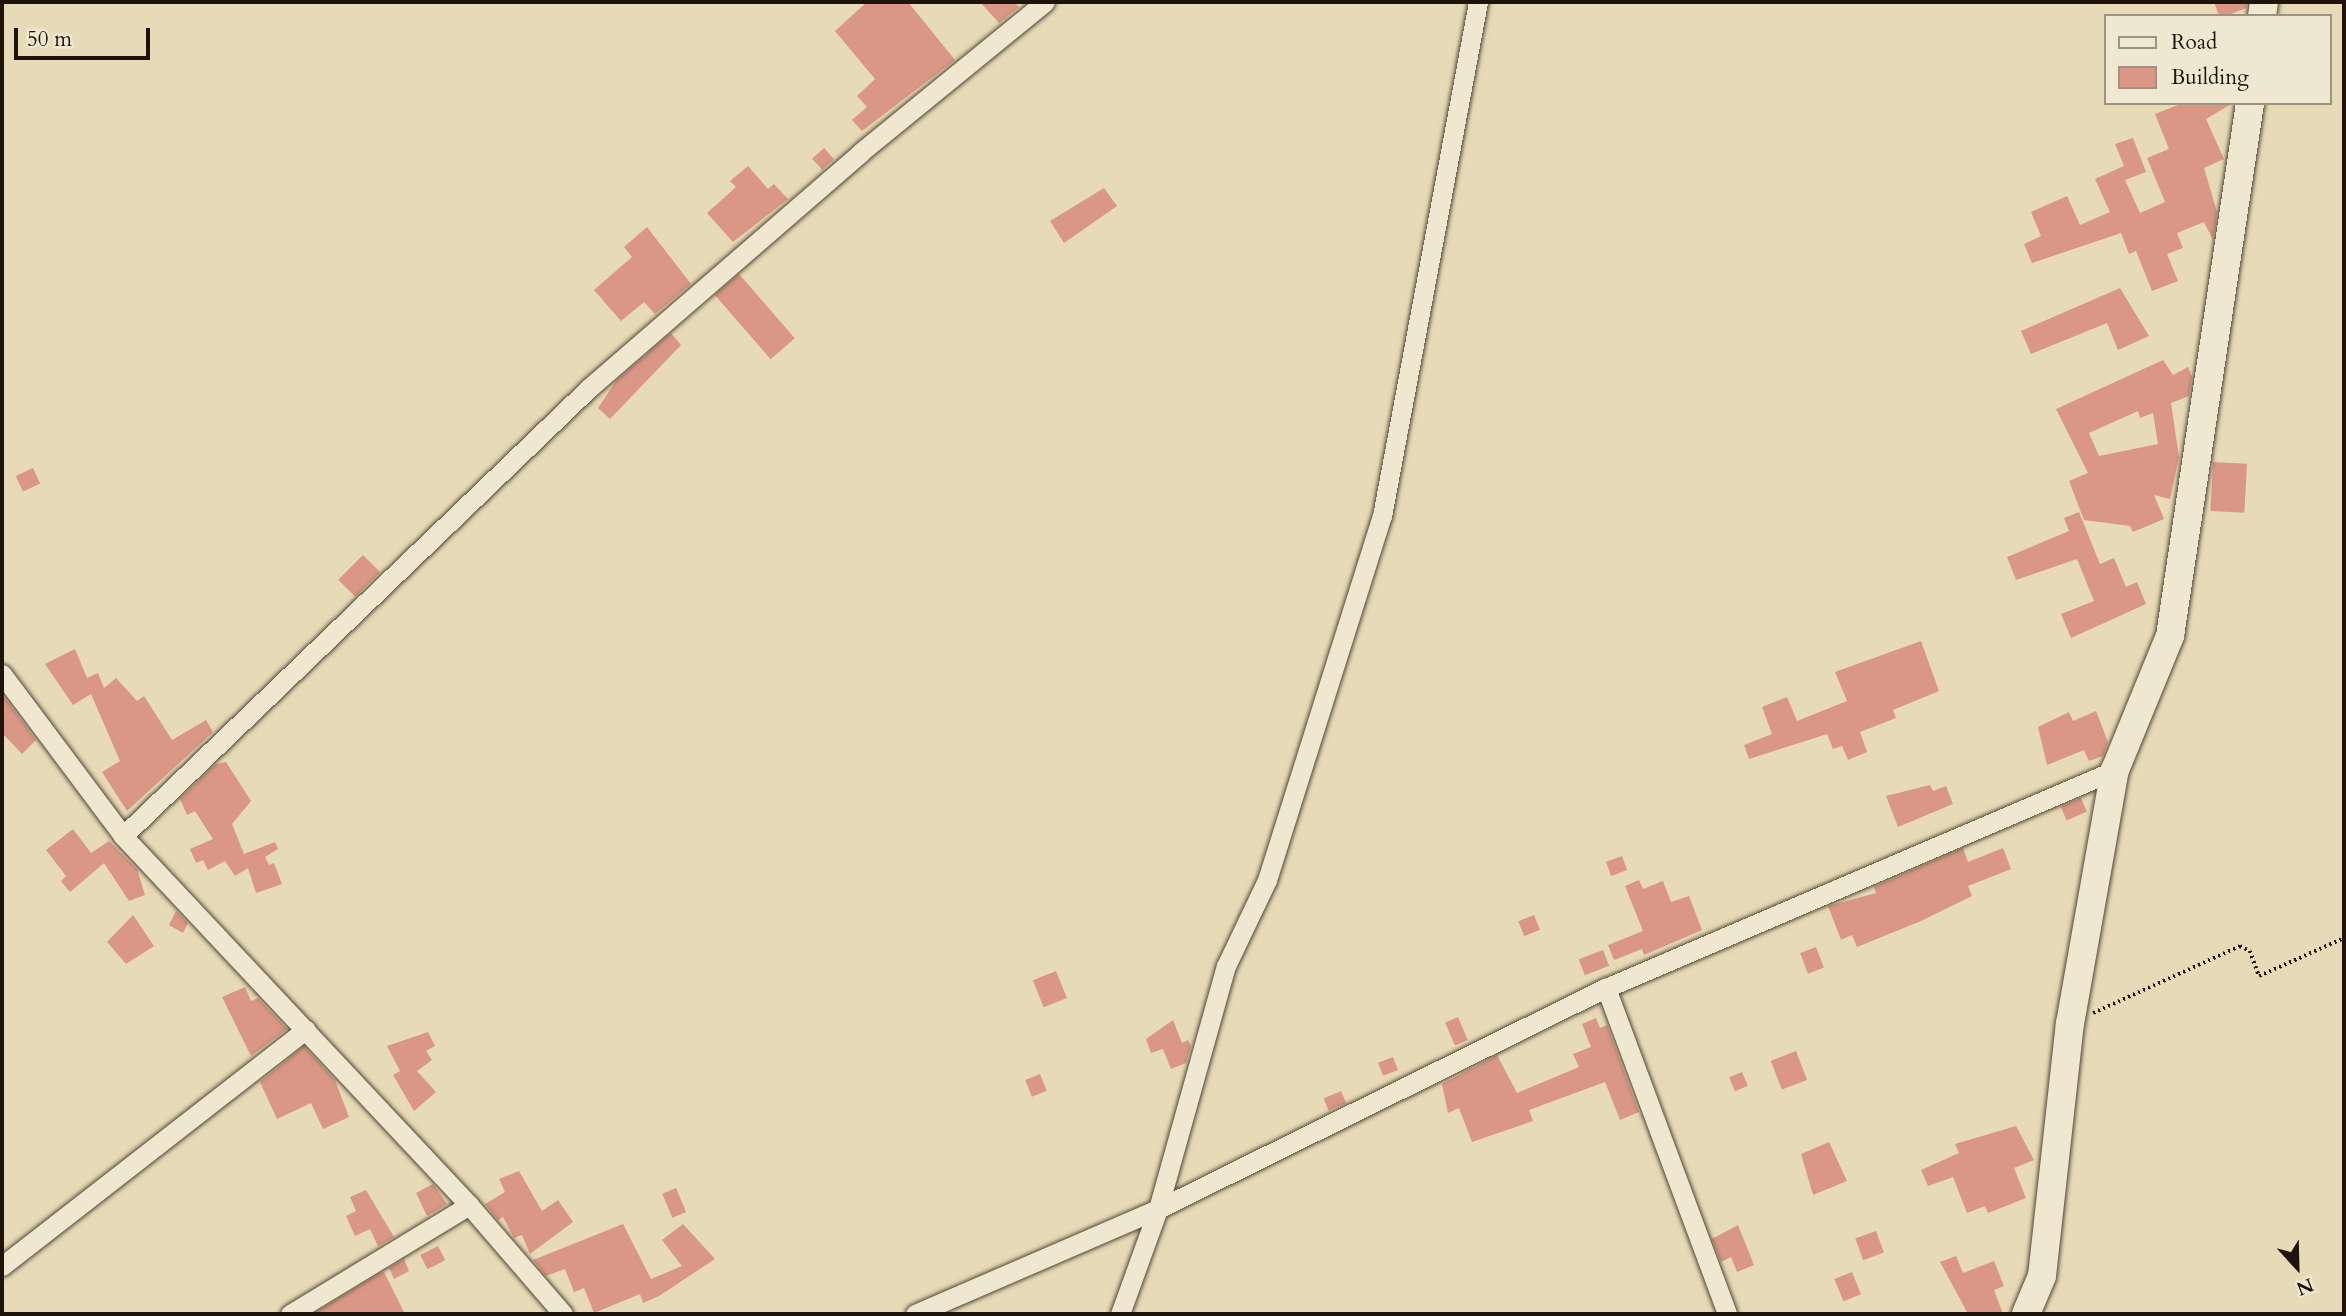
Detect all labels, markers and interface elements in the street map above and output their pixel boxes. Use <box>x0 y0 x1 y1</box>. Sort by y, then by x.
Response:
scale bar <box>18 14 154 58</box>
legend <box>2104 14 2332 105</box>
text: 50 m <box>27 25 72 54</box>
text: Road <box>2171 28 2217 57</box>
text: Building <box>2171 63 2249 92</box>
north arrow <box>2262 1232 2332 1302</box>
text: N <box>2292 1271 2317 1302</box>

